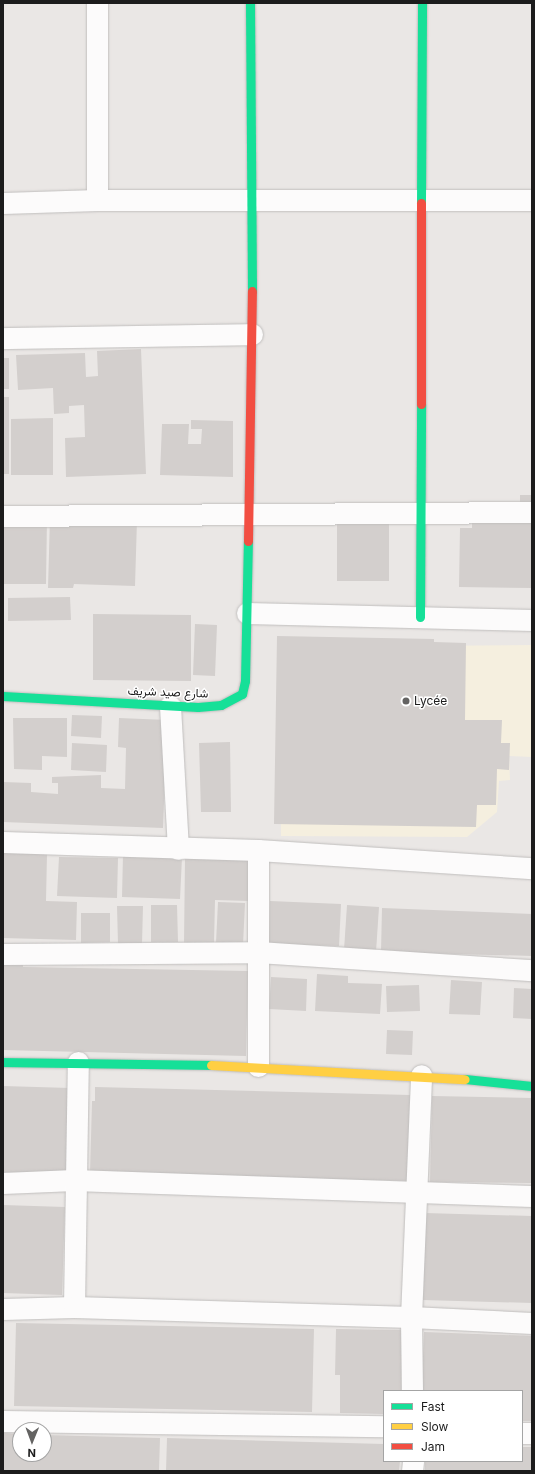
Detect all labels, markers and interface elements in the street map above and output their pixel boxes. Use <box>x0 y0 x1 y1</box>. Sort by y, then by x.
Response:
street label: شارع صيد شريف <box>127 683 209 701</box>
place label: Lycée <box>414 694 447 708</box>
marker: Lycée <box>401 696 411 706</box>
legend <box>383 1390 523 1462</box>
text: Fast <box>421 1399 445 1414</box>
text: Slow <box>421 1419 448 1434</box>
north arrow <box>12 1422 52 1462</box>
text: Jam <box>421 1439 445 1454</box>
text: N <box>27 1446 36 1460</box>

